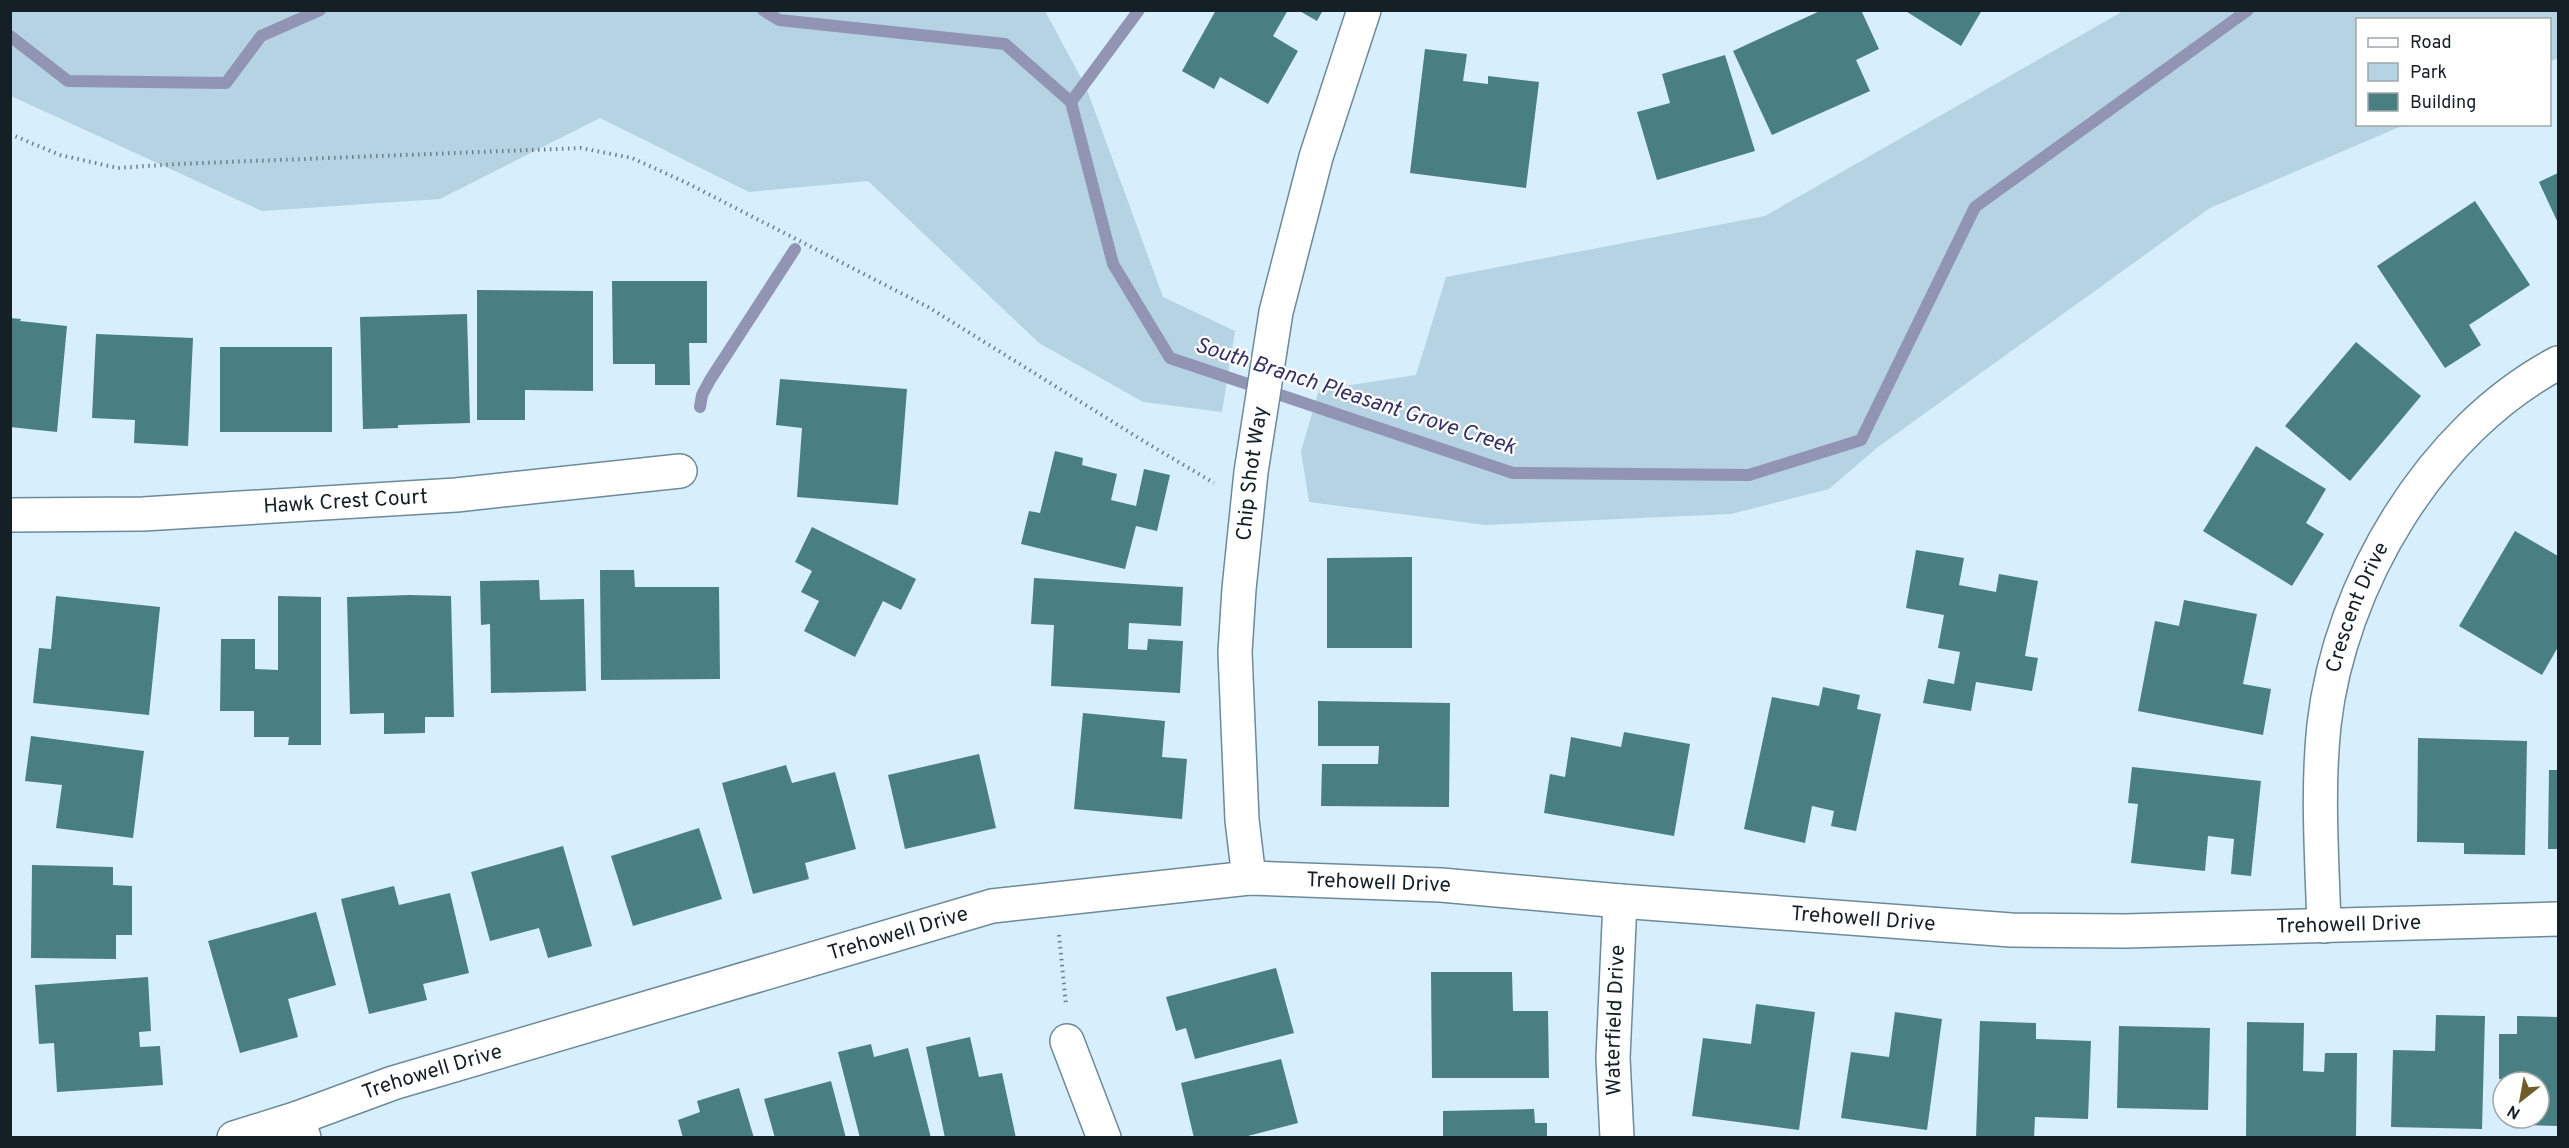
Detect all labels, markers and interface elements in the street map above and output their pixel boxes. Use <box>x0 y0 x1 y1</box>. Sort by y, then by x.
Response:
legend <box>2356 18 2551 126</box>
text: Road <box>2410 32 2452 55</box>
text: Park <box>2410 62 2447 85</box>
text: Building <box>2410 92 2476 115</box>
water label: South Branch Pleasant Grove Creek <box>1191 332 1520 462</box>
street label: Chip Shot Way <box>1231 404 1275 542</box>
street label: Hawk Crest Court <box>263 483 429 520</box>
street label: Crescent Drive <box>2320 537 2395 676</box>
street label: Trehowell Drive <box>1306 867 1452 899</box>
street label: Trehowell Drive <box>825 900 971 967</box>
street label: Trehowell Drive <box>1790 900 1936 938</box>
street label: Trehowell Drive <box>2276 909 2421 940</box>
street label: Waterfield Drive <box>1599 944 1632 1096</box>
street label: Trehowell Drive <box>359 1038 505 1107</box>
north arrow <box>2491 1070 2551 1130</box>
text: N <box>2504 1100 2524 1123</box>

